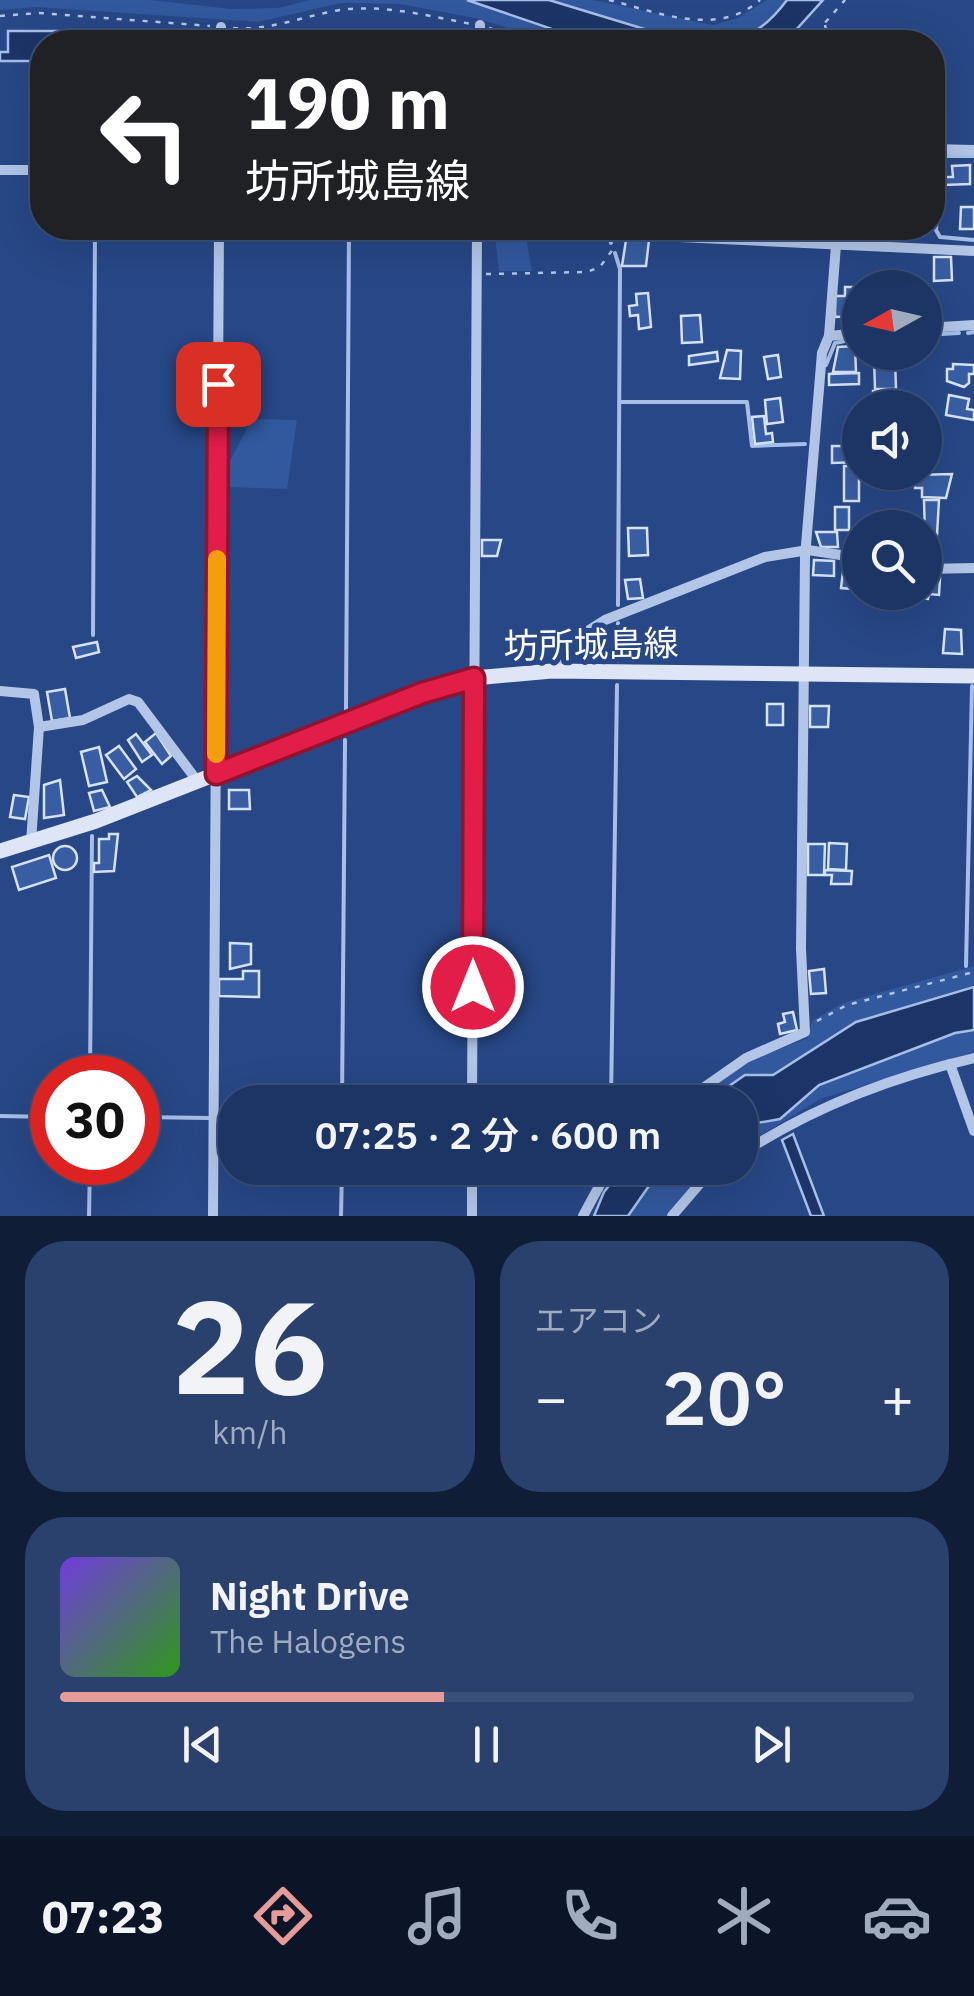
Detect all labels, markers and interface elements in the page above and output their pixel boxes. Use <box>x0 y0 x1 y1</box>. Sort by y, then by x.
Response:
text: 190 m <box>245 57 450 148</box>
icon: left <box>80 70 210 200</box>
text: 坊所城島線 <box>245 151 470 209</box>
north arrow <box>842 270 942 370</box>
map controls <box>842 270 942 610</box>
pin <box>176 342 261 427</box>
icon: arrive <box>191 357 246 412</box>
button: sound <box>842 390 942 490</box>
button: search <box>842 510 942 610</box>
street label: 坊所城島線 <box>503 619 679 669</box>
position arrow <box>421 935 525 1039</box>
speed limit sign: 30 <box>30 1055 160 1185</box>
text: 07:25 · 2 分 · 600 m <box>315 1110 661 1159</box>
text: 26 <box>172 1261 328 1430</box>
text: エアコン <box>535 1299 663 1341</box>
text: 20° <box>662 1348 787 1446</box>
text: − <box>535 1362 568 1433</box>
text: + <box>881 1362 914 1433</box>
text: km/h <box>212 1411 287 1453</box>
text: Night Drive <box>210 1571 410 1620</box>
text: The Halogens <box>210 1620 406 1662</box>
icon: previous <box>175 1717 230 1772</box>
icon: pause <box>459 1717 514 1772</box>
icon: next <box>744 1717 799 1772</box>
icon: directions <box>248 1881 318 1951</box>
icon: music <box>402 1881 472 1951</box>
icon: phone <box>555 1881 625 1951</box>
icon: climate <box>709 1881 779 1951</box>
icon: car <box>862 1881 932 1951</box>
text: 07:23 <box>42 1887 165 1945</box>

